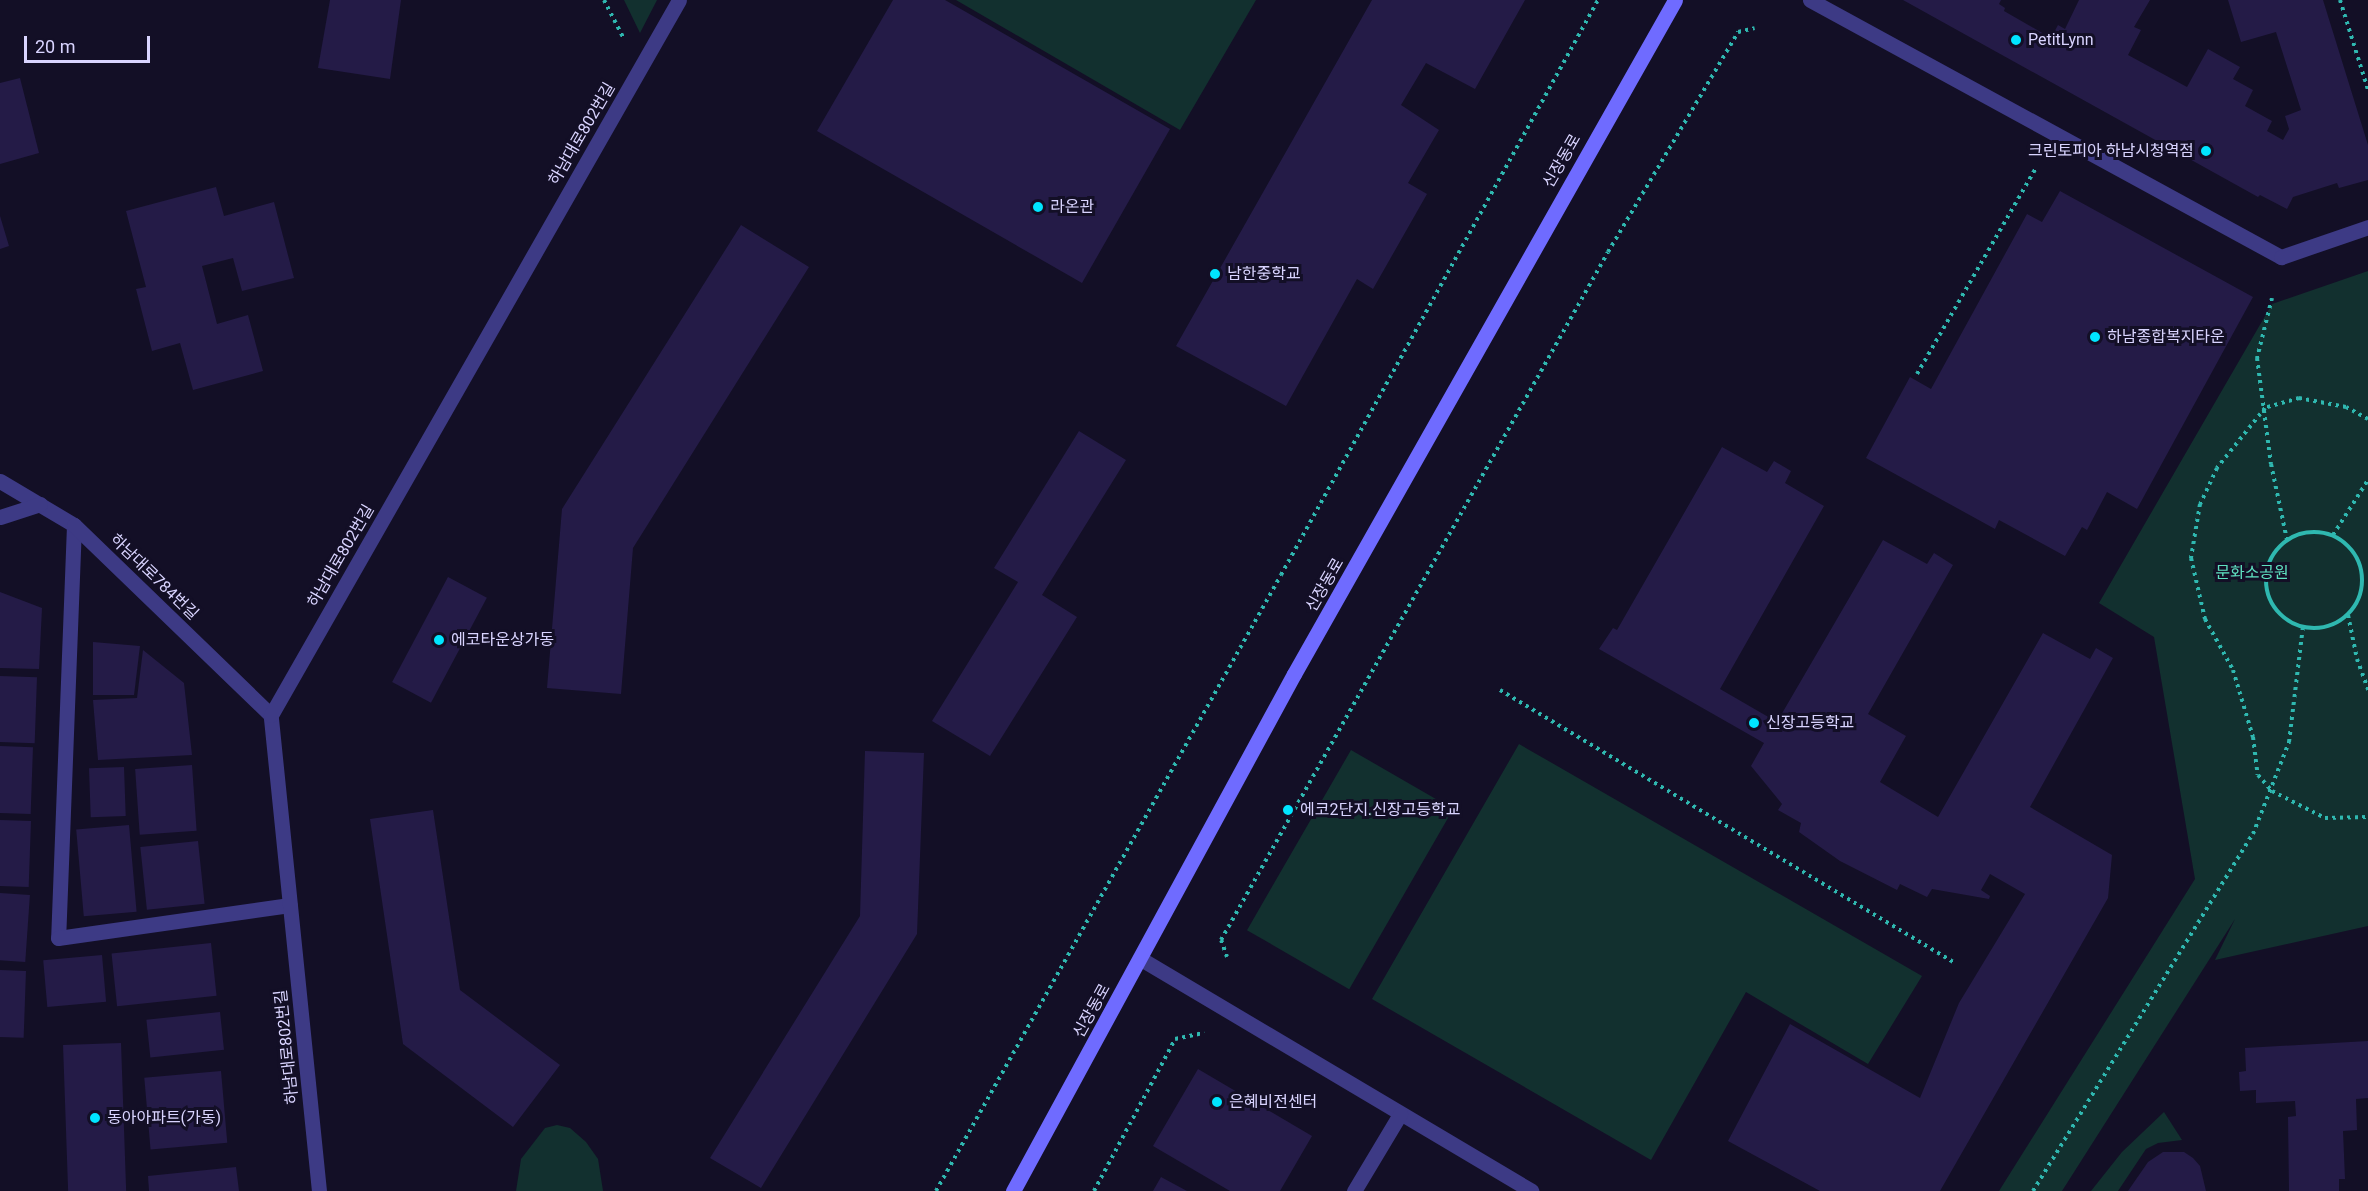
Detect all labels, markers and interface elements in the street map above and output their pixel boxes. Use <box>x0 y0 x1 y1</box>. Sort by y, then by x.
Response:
scale bar <box>27 24 153 62</box>
place label: PetitLynn <box>2028 30 2094 50</box>
marker: PetitLynn <box>2009 33 2023 47</box>
text: 20 m <box>35 36 75 57</box>
street label: 하남대로802번길 <box>545 79 619 189</box>
street label: 신장동로 <box>1539 131 1585 191</box>
place label: 크린토피아 하남시청역점 <box>2028 141 2194 161</box>
marker: 크린토피아 하남시청역점 <box>2199 144 2213 158</box>
place label: 라온관 <box>1050 197 1094 217</box>
marker: 라온관 <box>1031 200 1045 214</box>
place label: 남한중학교 <box>1227 264 1301 284</box>
marker: 남한중학교 <box>1208 267 1222 281</box>
place label: 하남종합복지타운 <box>2107 327 2225 347</box>
marker: 하남종합복지타운 <box>2088 330 2102 344</box>
street label: 하남대로802번길 <box>304 501 378 611</box>
street label: 하남대로784번길 <box>106 530 202 624</box>
street label: 신장동로 <box>1302 555 1348 615</box>
park label: 문화소공원 <box>2215 563 2289 583</box>
place label: 에코타운상가동 <box>451 630 554 650</box>
marker: 에코타운상가동 <box>432 633 446 647</box>
place label: 신장고등학교 <box>1766 713 1854 733</box>
marker: 신장고등학교 <box>1747 716 1761 730</box>
place label: 에코2단지.신장고등학교 <box>1300 800 1460 820</box>
marker: 에코2단지.신장고등학교 <box>1281 803 1295 817</box>
street label: 신장동로 <box>1069 981 1115 1041</box>
street label: 하남대로802번길 <box>271 989 303 1105</box>
place label: 은혜비전센터 <box>1229 1092 1317 1112</box>
marker: 은혜비전센터 <box>1210 1095 1224 1109</box>
place label: 동아아파트(가동) <box>107 1108 221 1128</box>
marker: 동아아파트(가동) <box>88 1111 102 1125</box>

